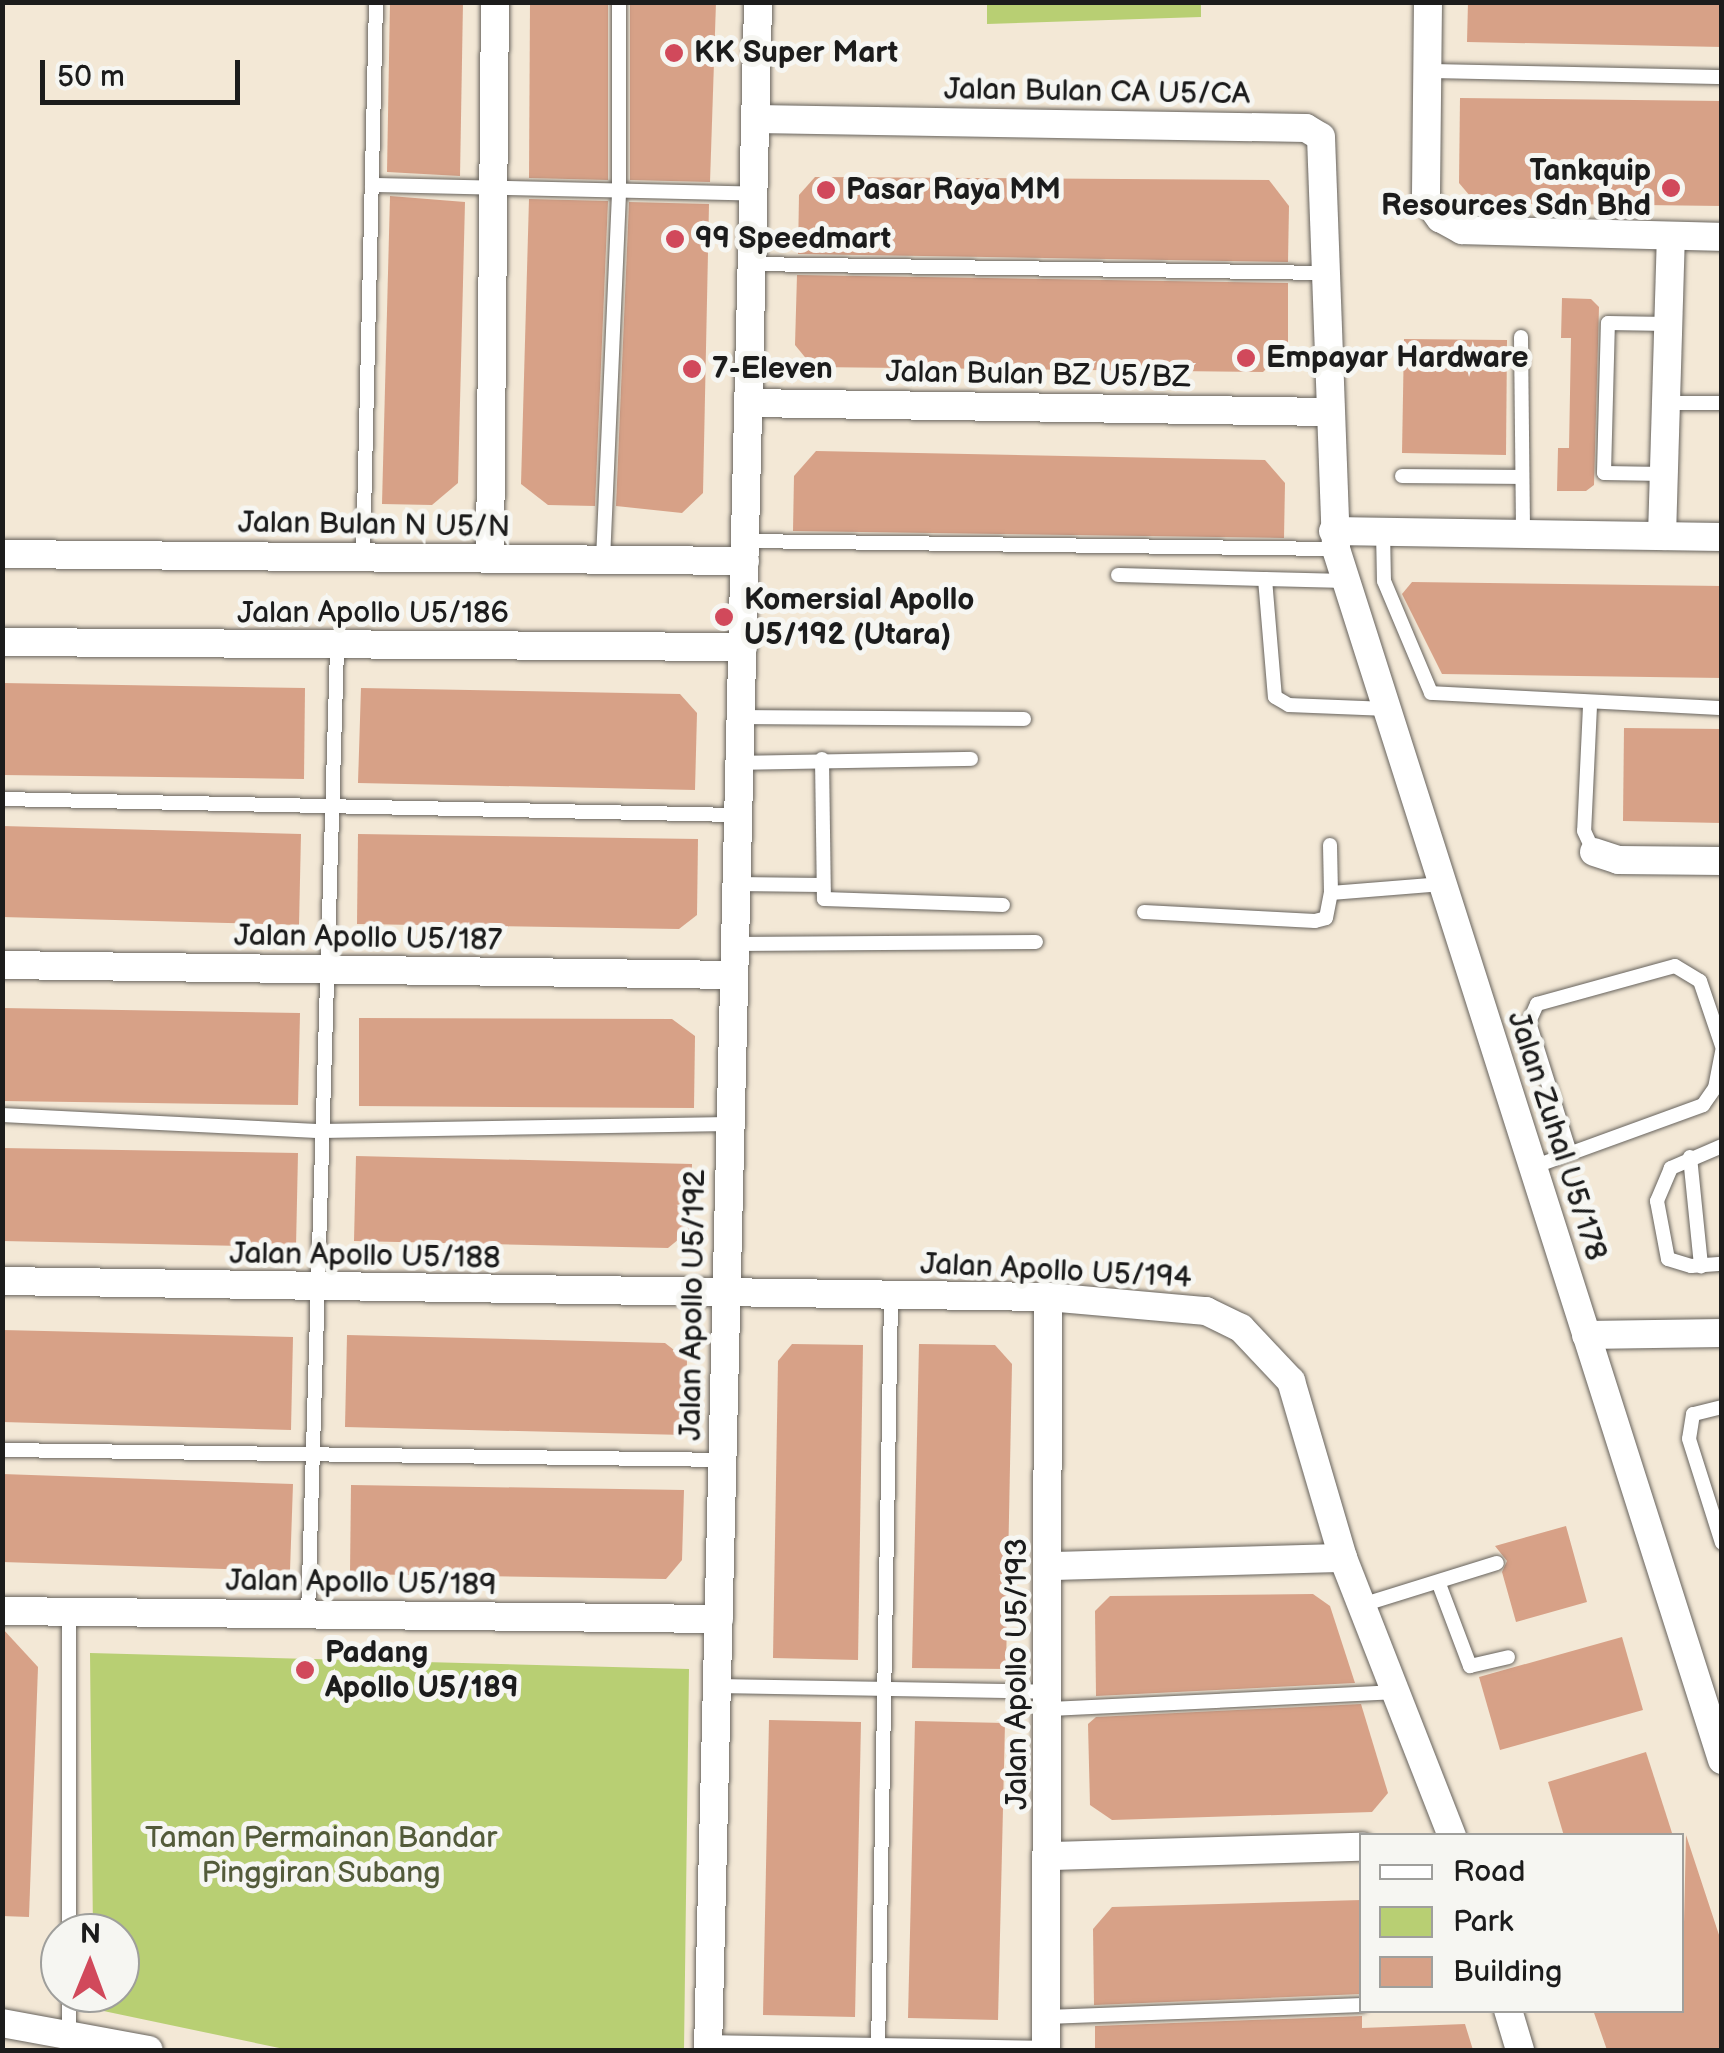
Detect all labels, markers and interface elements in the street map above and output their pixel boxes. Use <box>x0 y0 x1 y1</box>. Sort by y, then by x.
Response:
place label: KK Super Mart <box>694 35 898 71</box>
scale bar <box>45 40 245 102</box>
marker: KK Super Mart <box>663 42 685 64</box>
text: 50 m <box>57 59 125 95</box>
street label: Jalan Bulan CA U5/CA <box>944 71 1250 113</box>
place label: Tankquip Resources Sdn Bhd <box>1381 153 1651 224</box>
place label: Pasar Raya MM <box>846 172 1061 208</box>
marker: Tankquip Resources Sdn Bhd <box>1660 177 1682 199</box>
marker: Pasar Raya MM <box>815 179 837 201</box>
place label: 99 Speedmart <box>695 221 891 257</box>
marker: 99 Speedmart <box>664 228 686 250</box>
place label: Empayar Hardware <box>1266 340 1528 376</box>
marker: Empayar Hardware <box>1235 347 1257 369</box>
place label: 7-Eleven <box>712 351 833 387</box>
street label: Jalan Bulan BZ U5/BZ <box>885 354 1191 396</box>
marker: 7-Eleven <box>681 358 703 380</box>
street label: Jalan Bulan N U5/N <box>238 505 510 545</box>
place label: Komersial Apollo U5/192 (Utara) <box>744 582 974 652</box>
street label: Jalan Apollo U5/186 <box>237 595 509 631</box>
marker: Komersial Apollo U5/192 (Utara) <box>713 606 735 628</box>
street label: Jalan Apollo U5/187 <box>234 918 502 958</box>
street label: Jalan Zuhal U5/178 <box>1500 1007 1614 1265</box>
street label: Jalan Apollo U5/192 <box>673 1169 713 1441</box>
street label: Jalan Apollo U5/188 <box>229 1236 501 1276</box>
street label: Jalan Apollo U5/194 <box>919 1246 1193 1296</box>
street label: Jalan Apollo U5/193 <box>999 1538 1035 1810</box>
street label: Jalan Apollo U5/189 <box>225 1563 497 1603</box>
place label: Padang Apollo U5/189 <box>325 1635 519 1706</box>
marker: Padang Apollo U5/189 <box>294 1659 316 1681</box>
park label: Taman Permainan Bandar Pinggiran Subang <box>145 1820 497 1890</box>
legend <box>1359 1833 1684 2013</box>
text: Road <box>1453 1854 1526 1890</box>
text: Park <box>1453 1904 1513 1940</box>
north arrow <box>40 1913 140 2013</box>
text: N <box>80 1918 101 1951</box>
text: Building <box>1453 1954 1562 1990</box>

